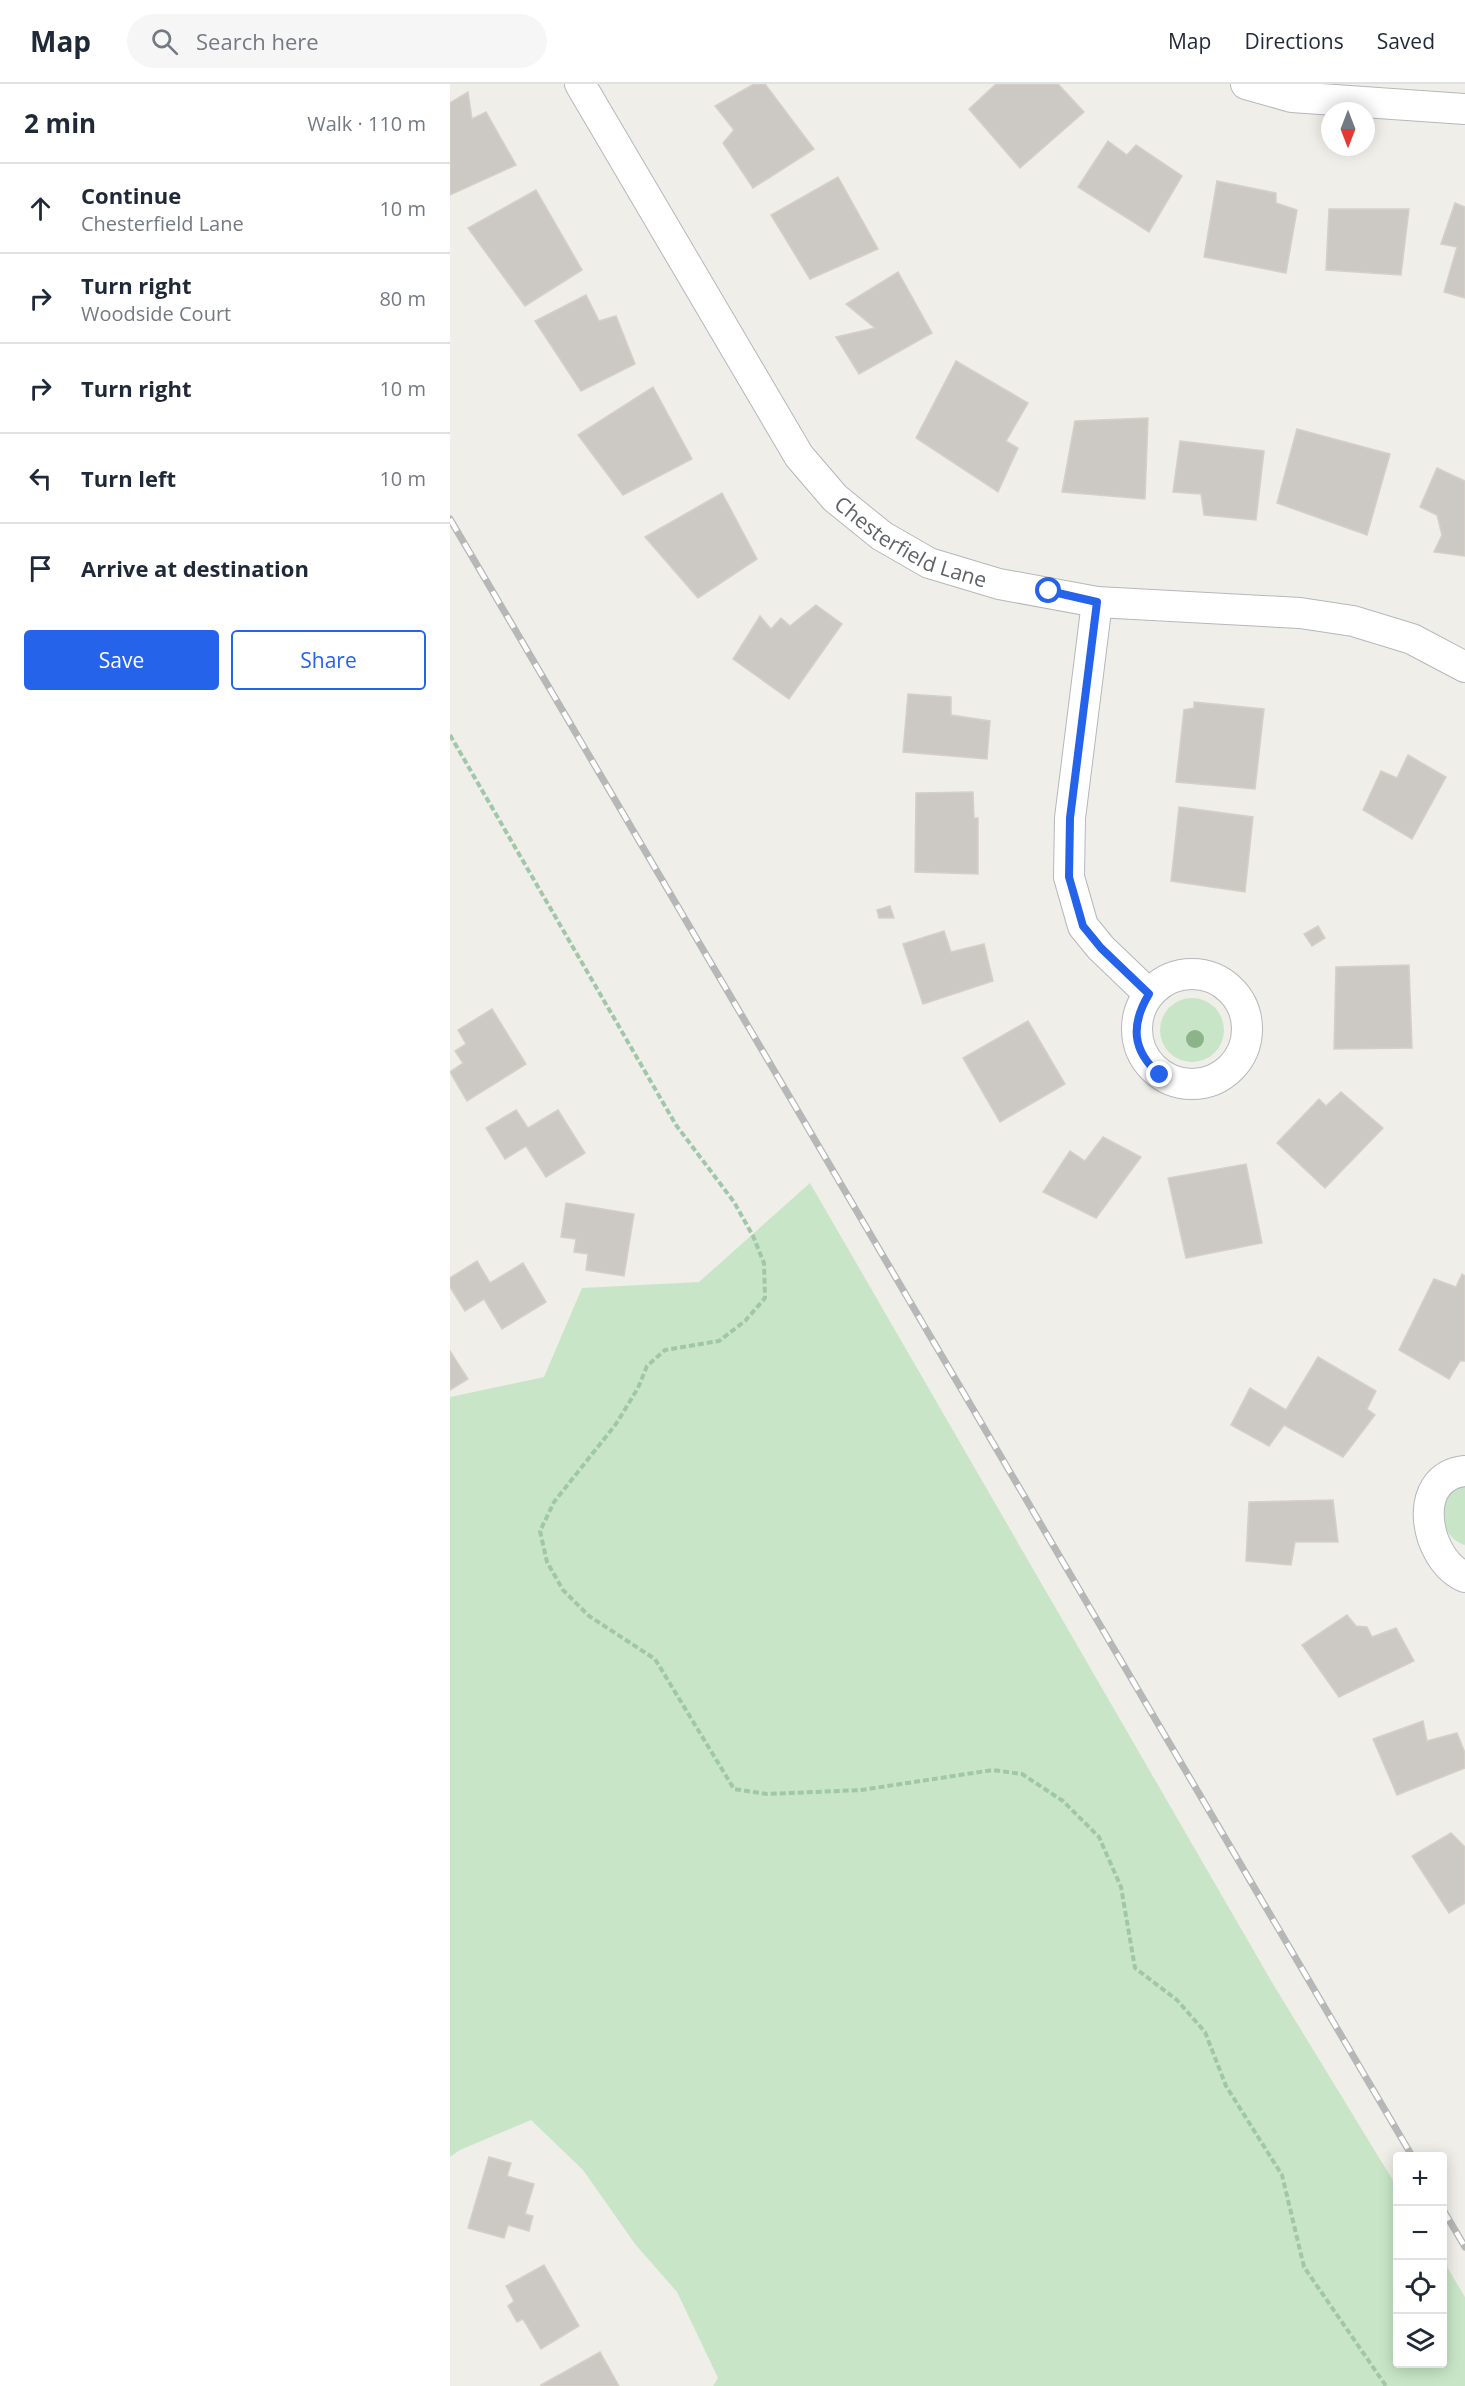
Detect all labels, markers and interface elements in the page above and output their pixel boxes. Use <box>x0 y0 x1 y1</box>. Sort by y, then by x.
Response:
search box <box>127 14 547 68</box>
text: Map <box>30 22 91 60</box>
icon: search <box>148 25 181 58</box>
text: Search here <box>196 26 319 56</box>
text: Map <box>1168 27 1211 55</box>
text: Directions <box>1244 27 1344 55</box>
text: Saved <box>1377 27 1435 55</box>
north arrow <box>1321 102 1375 156</box>
text: 2 min <box>24 105 96 141</box>
text: Walk · 110 m <box>307 110 426 137</box>
text: Continue <box>81 180 181 210</box>
icon: ahead <box>24 192 57 225</box>
text: 10 m <box>379 195 426 222</box>
text: Chesterfield Lane <box>81 210 244 237</box>
text: Turn right <box>81 270 192 300</box>
icon: right <box>24 282 57 315</box>
text: 80 m <box>379 285 426 312</box>
text: Woodside Court <box>81 300 231 327</box>
icon: right <box>24 372 57 405</box>
text: Turn right <box>81 373 192 403</box>
text: 10 m <box>379 375 426 402</box>
icon: left <box>24 462 57 495</box>
text: Turn left <box>81 463 176 493</box>
text: 10 m <box>379 465 426 492</box>
street label: Chesterfield Lane <box>829 489 990 594</box>
icon: arrive <box>24 552 57 585</box>
text: Arrive at destination <box>81 553 309 583</box>
route start <box>1035 577 1061 603</box>
button: Save <box>24 630 219 690</box>
button: Share <box>231 630 426 690</box>
route end <box>1146 1061 1172 1087</box>
map controls <box>1393 2152 1447 2368</box>
button: + <box>1393 2152 1447 2206</box>
button: − <box>1393 2206 1447 2260</box>
button: locate <box>1393 2260 1447 2314</box>
button: layers <box>1393 2314 1447 2368</box>

